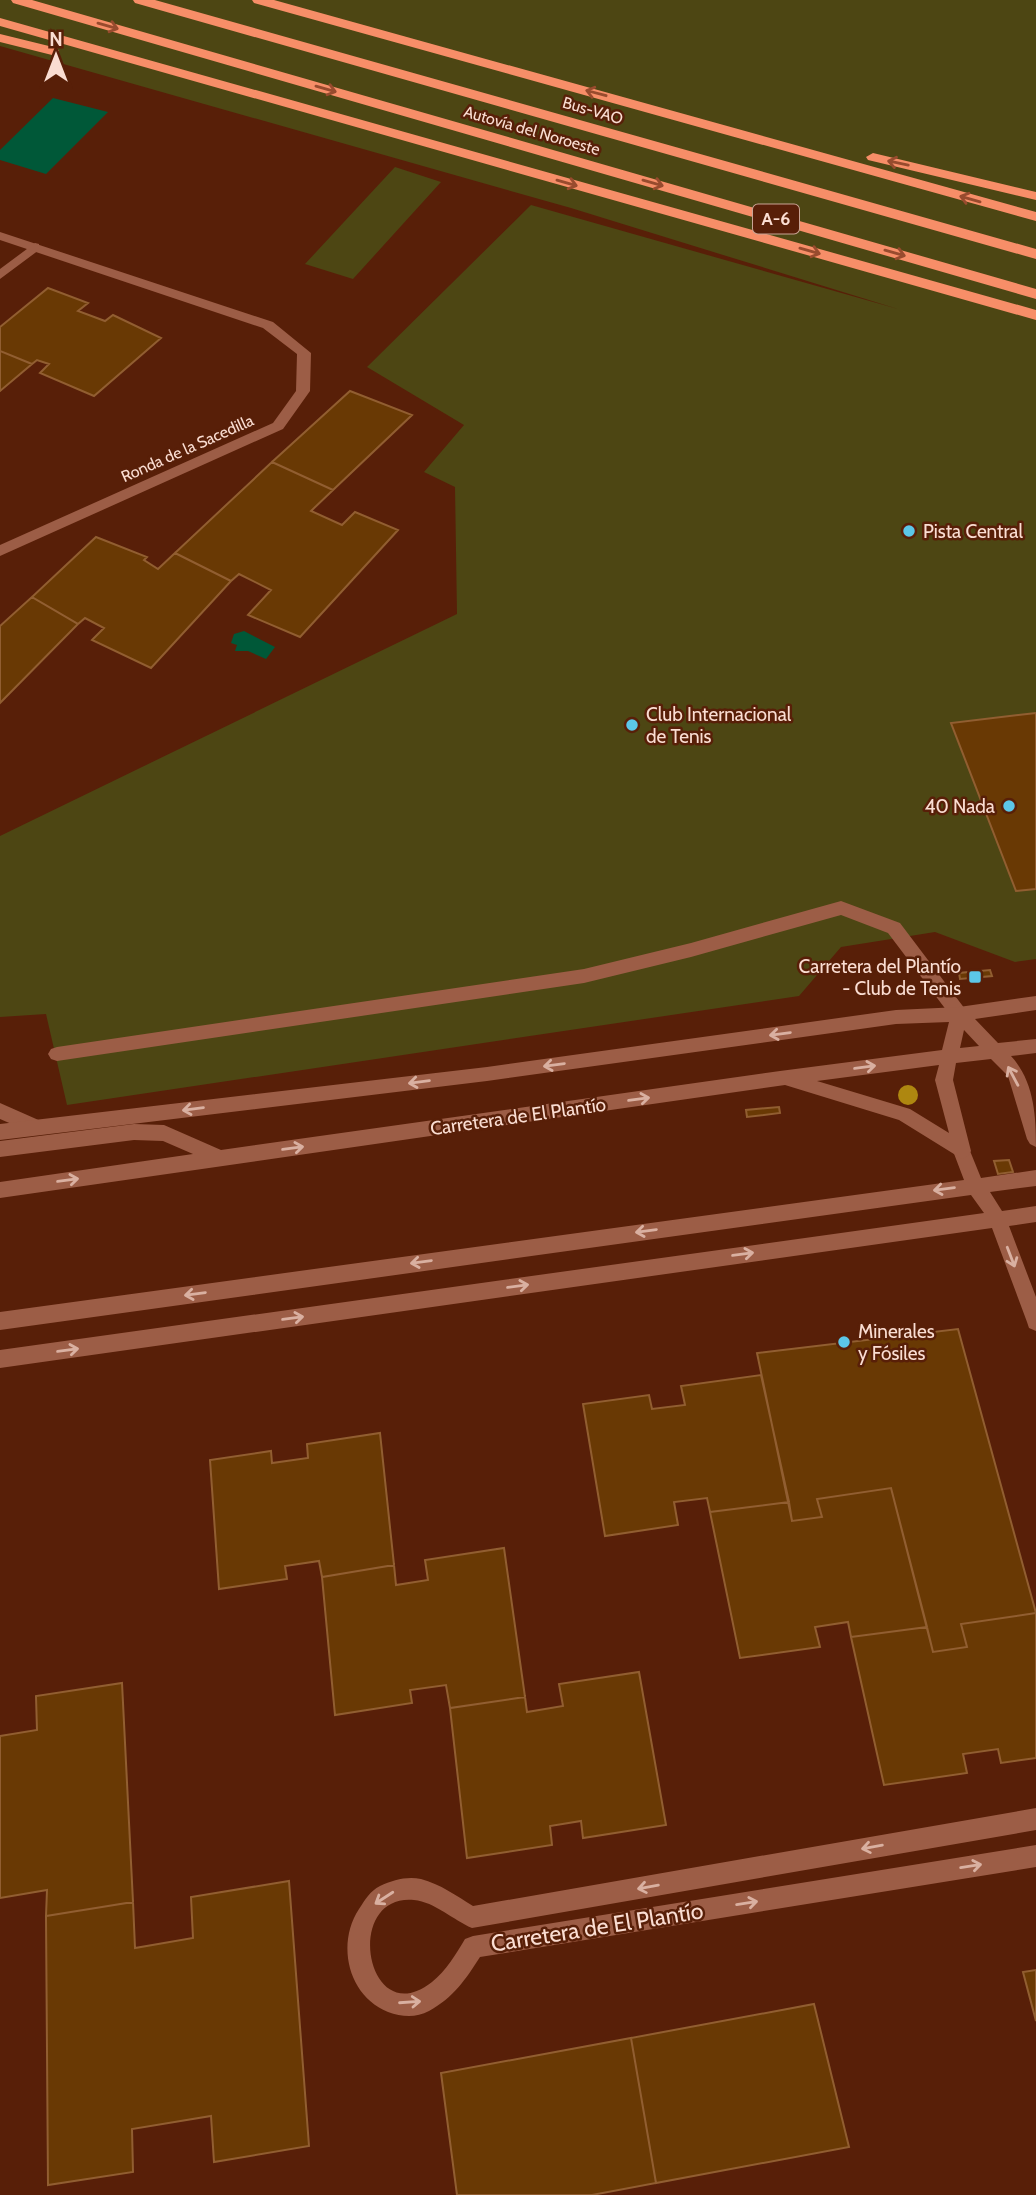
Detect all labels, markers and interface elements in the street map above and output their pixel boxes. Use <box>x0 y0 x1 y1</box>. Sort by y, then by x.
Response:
one-way arrow <box>96 20 118 33</box>
north arrow <box>21 21 91 91</box>
text: N <box>49 28 63 51</box>
one-way arrow <box>314 83 337 96</box>
one-way arrow <box>585 86 607 99</box>
street label: Bus-VAO <box>560 93 625 128</box>
street label: Autovía del Noroeste <box>462 102 602 159</box>
one-way arrow <box>887 156 910 169</box>
one-way arrow <box>556 177 578 190</box>
one-way arrow <box>642 178 664 191</box>
one-way arrow <box>960 191 982 204</box>
road number: A-6 <box>753 204 799 233</box>
one-way arrow <box>799 246 821 259</box>
one-way arrow <box>884 248 906 261</box>
street label: Ronda de la Sacedilla <box>118 411 257 486</box>
place label: Pista Central <box>923 520 1023 543</box>
marker: Pista Central <box>901 523 917 539</box>
place label: Club Internacional de Tenis <box>646 703 792 748</box>
marker: Club Internacional de Tenis <box>624 717 640 733</box>
place label: 40 Nada <box>925 795 995 818</box>
marker: 40 Nada <box>1001 798 1017 814</box>
place label: Carretera del Plantío - Club de Tenis <box>799 955 961 1000</box>
marker: Carretera del Plantío - Club de Tenis <box>967 969 983 985</box>
one-way arrow <box>769 1028 792 1041</box>
one-way arrow <box>544 1059 566 1072</box>
one-way arrow <box>853 1060 875 1073</box>
one-way arrow <box>1006 1066 1020 1086</box>
one-way arrow <box>408 1076 431 1089</box>
one-way arrow <box>627 1092 650 1105</box>
street label: Carretera de El Plantío <box>429 1093 607 1140</box>
one-way arrow <box>182 1102 205 1115</box>
one-way arrow <box>281 1141 304 1154</box>
one-way arrow <box>56 1173 78 1186</box>
one-way arrow <box>933 1183 956 1196</box>
one-way arrow <box>635 1224 658 1237</box>
one-way arrow <box>1006 1245 1019 1267</box>
one-way arrow <box>731 1247 754 1260</box>
one-way arrow <box>410 1256 432 1269</box>
one-way arrow <box>506 1279 529 1292</box>
one-way arrow <box>184 1287 207 1300</box>
one-way arrow <box>281 1311 304 1324</box>
place label: Minerales y Fósiles <box>858 1320 935 1365</box>
marker: Minerales y Fósiles <box>836 1334 852 1350</box>
one-way arrow <box>56 1343 78 1356</box>
one-way arrow <box>861 1841 884 1854</box>
one-way arrow <box>959 1859 982 1872</box>
one-way arrow <box>637 1880 660 1894</box>
one-way arrow <box>375 1891 394 1906</box>
street label: Carretera de El Plantío <box>489 1896 705 1958</box>
one-way arrow <box>735 1896 758 1909</box>
one-way arrow <box>398 1996 421 2009</box>

